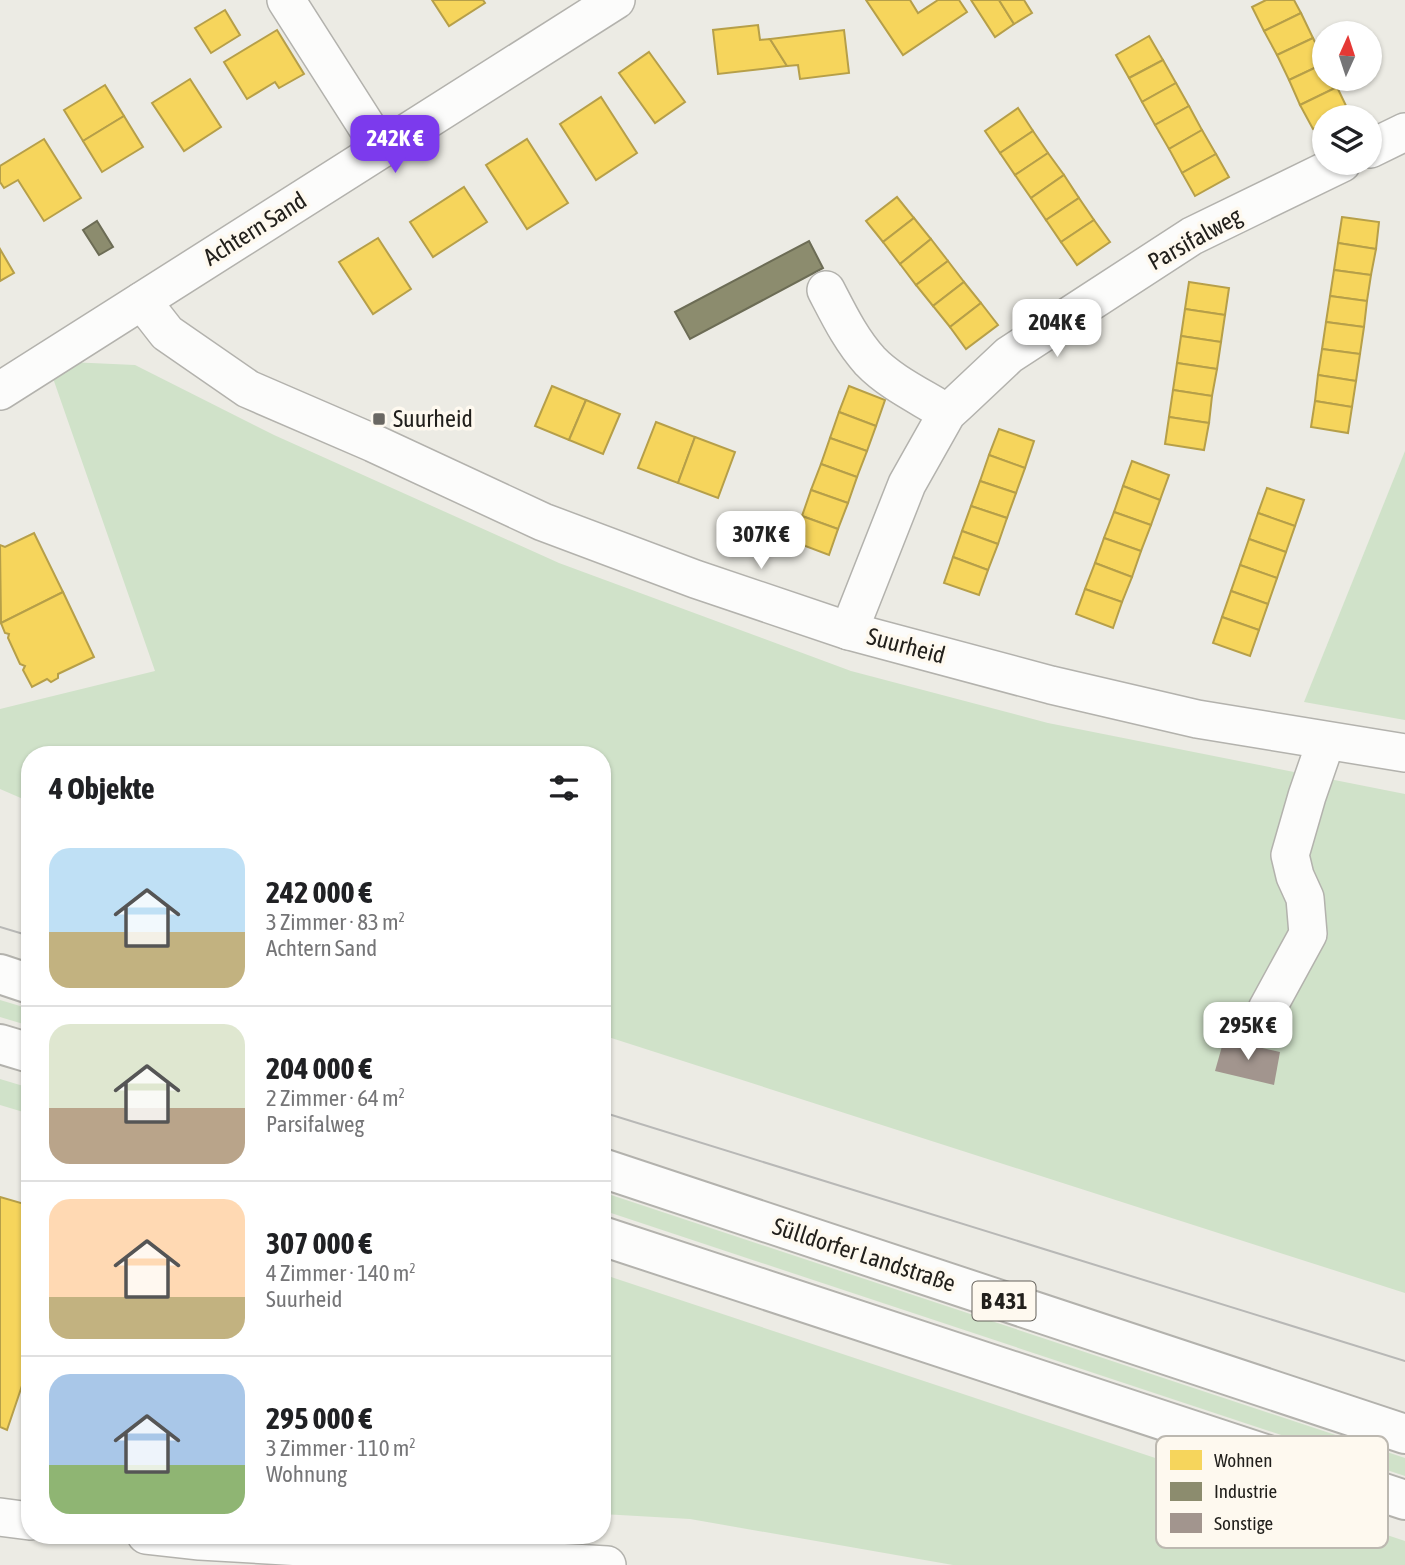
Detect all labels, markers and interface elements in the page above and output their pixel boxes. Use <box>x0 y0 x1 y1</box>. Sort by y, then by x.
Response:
north arrow <box>1312 21 1382 91</box>
map controls <box>1312 21 1382 175</box>
button: layers <box>1312 105 1382 175</box>
pin: 242K € <box>338 116 452 175</box>
text: 242K € <box>366 125 424 151</box>
street label: Achtern Sand <box>198 186 311 271</box>
street label: Parsifalweg <box>1143 202 1247 275</box>
pin: 204K € <box>1000 300 1114 359</box>
text: 204K € <box>1028 309 1086 335</box>
place label: Suurheid <box>393 405 473 432</box>
marker: Suurheid <box>371 411 387 427</box>
pin: 307K € <box>704 512 818 571</box>
text: 307K € <box>732 521 790 547</box>
street label: Suurheid <box>864 622 948 669</box>
icon: filters <box>545 769 583 807</box>
text: 4 Objekte <box>49 771 155 805</box>
text: 242 000 € <box>266 875 372 909</box>
icon: home <box>105 876 189 960</box>
text: 3 Zimmer · 83 m² <box>266 909 405 935</box>
text: Achtern Sand <box>266 935 377 961</box>
pin: 295K € <box>1191 1002 1305 1062</box>
text: 295K € <box>1219 1012 1277 1038</box>
text: 204 000 € <box>266 1051 372 1085</box>
icon: home <box>105 1052 189 1136</box>
text: 2 Zimmer · 64 m² <box>266 1085 405 1111</box>
text: Parsifalweg <box>266 1111 364 1137</box>
street label: Sülldorfer Landstraße <box>769 1212 959 1297</box>
text: 307 000 € <box>266 1226 372 1260</box>
icon: home <box>105 1227 189 1311</box>
text: 4 Zimmer · 140 m² <box>266 1260 416 1286</box>
road number: B 431 <box>972 1282 1036 1320</box>
text: Suurheid <box>266 1286 342 1312</box>
text: 295 000 € <box>266 1401 372 1435</box>
icon: home <box>105 1402 189 1486</box>
text: 3 Zimmer · 110 m² <box>266 1435 416 1461</box>
legend <box>1156 1436 1388 1548</box>
text: Wohnen <box>1214 1449 1272 1471</box>
text: Wohnung <box>266 1461 347 1487</box>
text: Industrie <box>1214 1480 1277 1502</box>
text: Sonstige <box>1214 1512 1273 1534</box>

